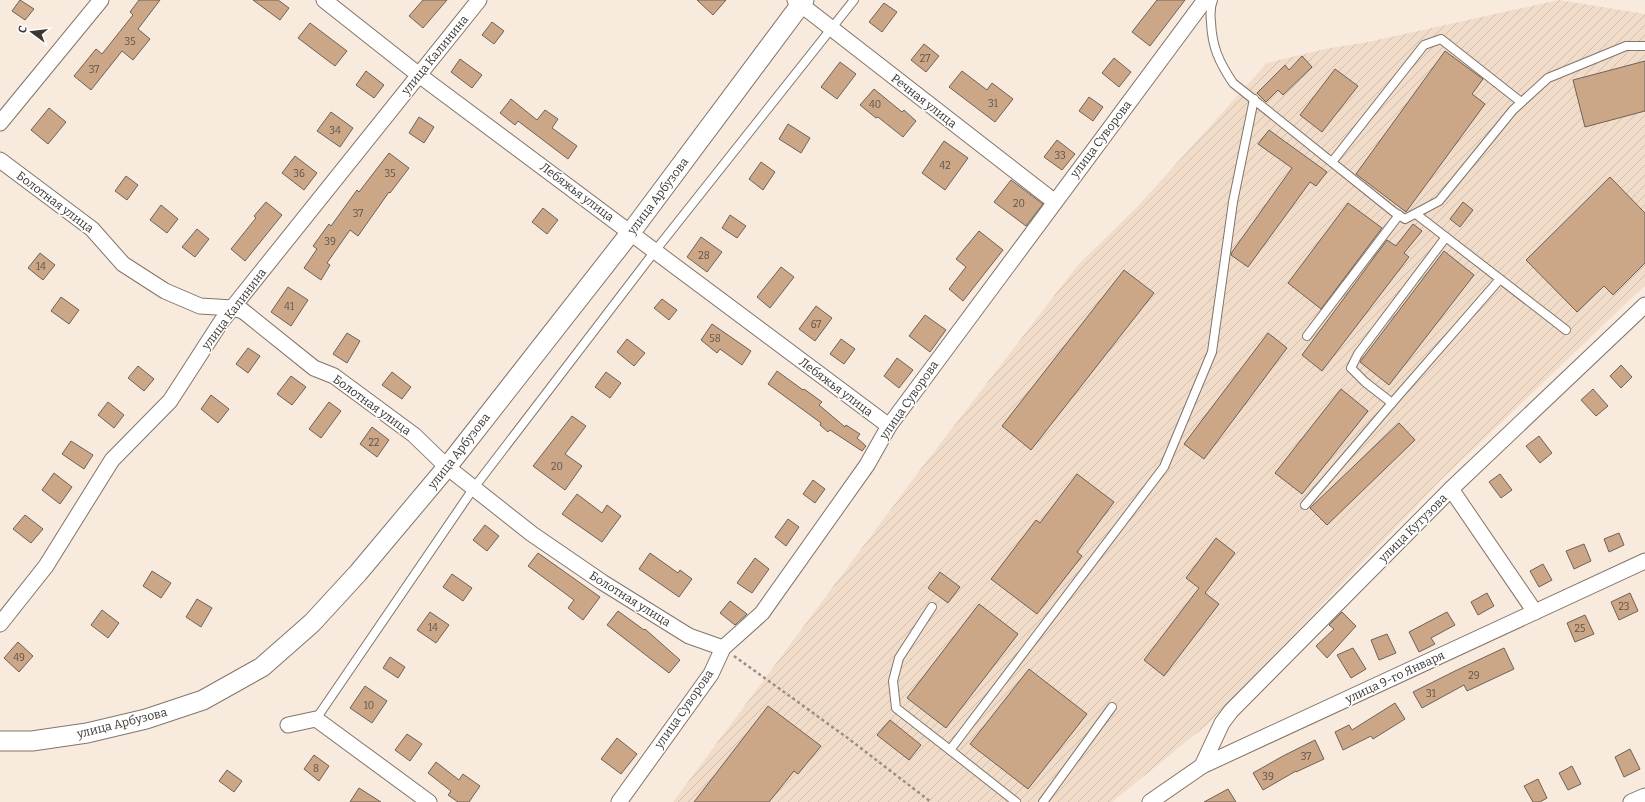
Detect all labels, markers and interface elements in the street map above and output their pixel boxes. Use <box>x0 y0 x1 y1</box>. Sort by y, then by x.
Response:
north arrow <box>12 12 52 52</box>
street label: улица Калинина <box>398 12 472 98</box>
text: С <box>16 24 30 35</box>
house number: 35 <box>124 36 136 48</box>
house number: 27 <box>920 53 930 65</box>
house number: 37 <box>89 64 99 76</box>
street label: Речная улица <box>888 71 960 131</box>
street label: улица Суворова <box>1067 97 1135 181</box>
house number: 31 <box>988 98 998 110</box>
house number: 40 <box>869 99 881 111</box>
house number: 34 <box>329 125 341 137</box>
house number: 33 <box>1054 150 1066 162</box>
street label: улица Арбузова <box>624 155 692 238</box>
street label: Лебяжья улица <box>537 160 617 225</box>
house number: 42 <box>939 160 951 172</box>
street label: Болотная улица <box>14 168 97 236</box>
house number: 36 <box>293 168 305 180</box>
house number: 35 <box>384 168 396 180</box>
house number: 20 <box>1013 198 1025 210</box>
house number: 37 <box>353 208 363 220</box>
house number: 39 <box>324 236 336 248</box>
house number: 28 <box>698 250 710 262</box>
house number: 14 <box>36 261 46 273</box>
street label: улица Калинина <box>198 265 269 353</box>
house number: 41 <box>284 301 294 313</box>
house number: 67 <box>811 319 821 331</box>
house number: 58 <box>709 333 721 345</box>
street label: Лебяжья улица <box>796 355 876 420</box>
street label: улица Суворова <box>876 358 942 443</box>
street label: Болотная улица <box>330 372 414 438</box>
street label: улица Арбузова <box>424 410 493 493</box>
house number: 22 <box>369 437 379 449</box>
house number: 20 <box>551 461 563 473</box>
street label: улица Кутузова <box>1375 491 1450 566</box>
street label: Болотная улица <box>587 568 673 630</box>
house number: 23 <box>1618 601 1630 613</box>
house number: 14 <box>428 622 438 634</box>
house number: 25 <box>1575 623 1585 635</box>
street label: улица 9-го Января <box>1342 648 1447 707</box>
house number: 49 <box>13 652 25 664</box>
street label: улица Суворова <box>651 667 717 752</box>
house number: 29 <box>1468 670 1480 682</box>
house number: 31 <box>1426 688 1436 700</box>
house number: 10 <box>364 700 374 712</box>
street label: улица Арбузова <box>75 705 169 741</box>
house number: 37 <box>1301 751 1311 763</box>
house number: 8 <box>313 763 319 775</box>
house number: 39 <box>1262 771 1274 783</box>

